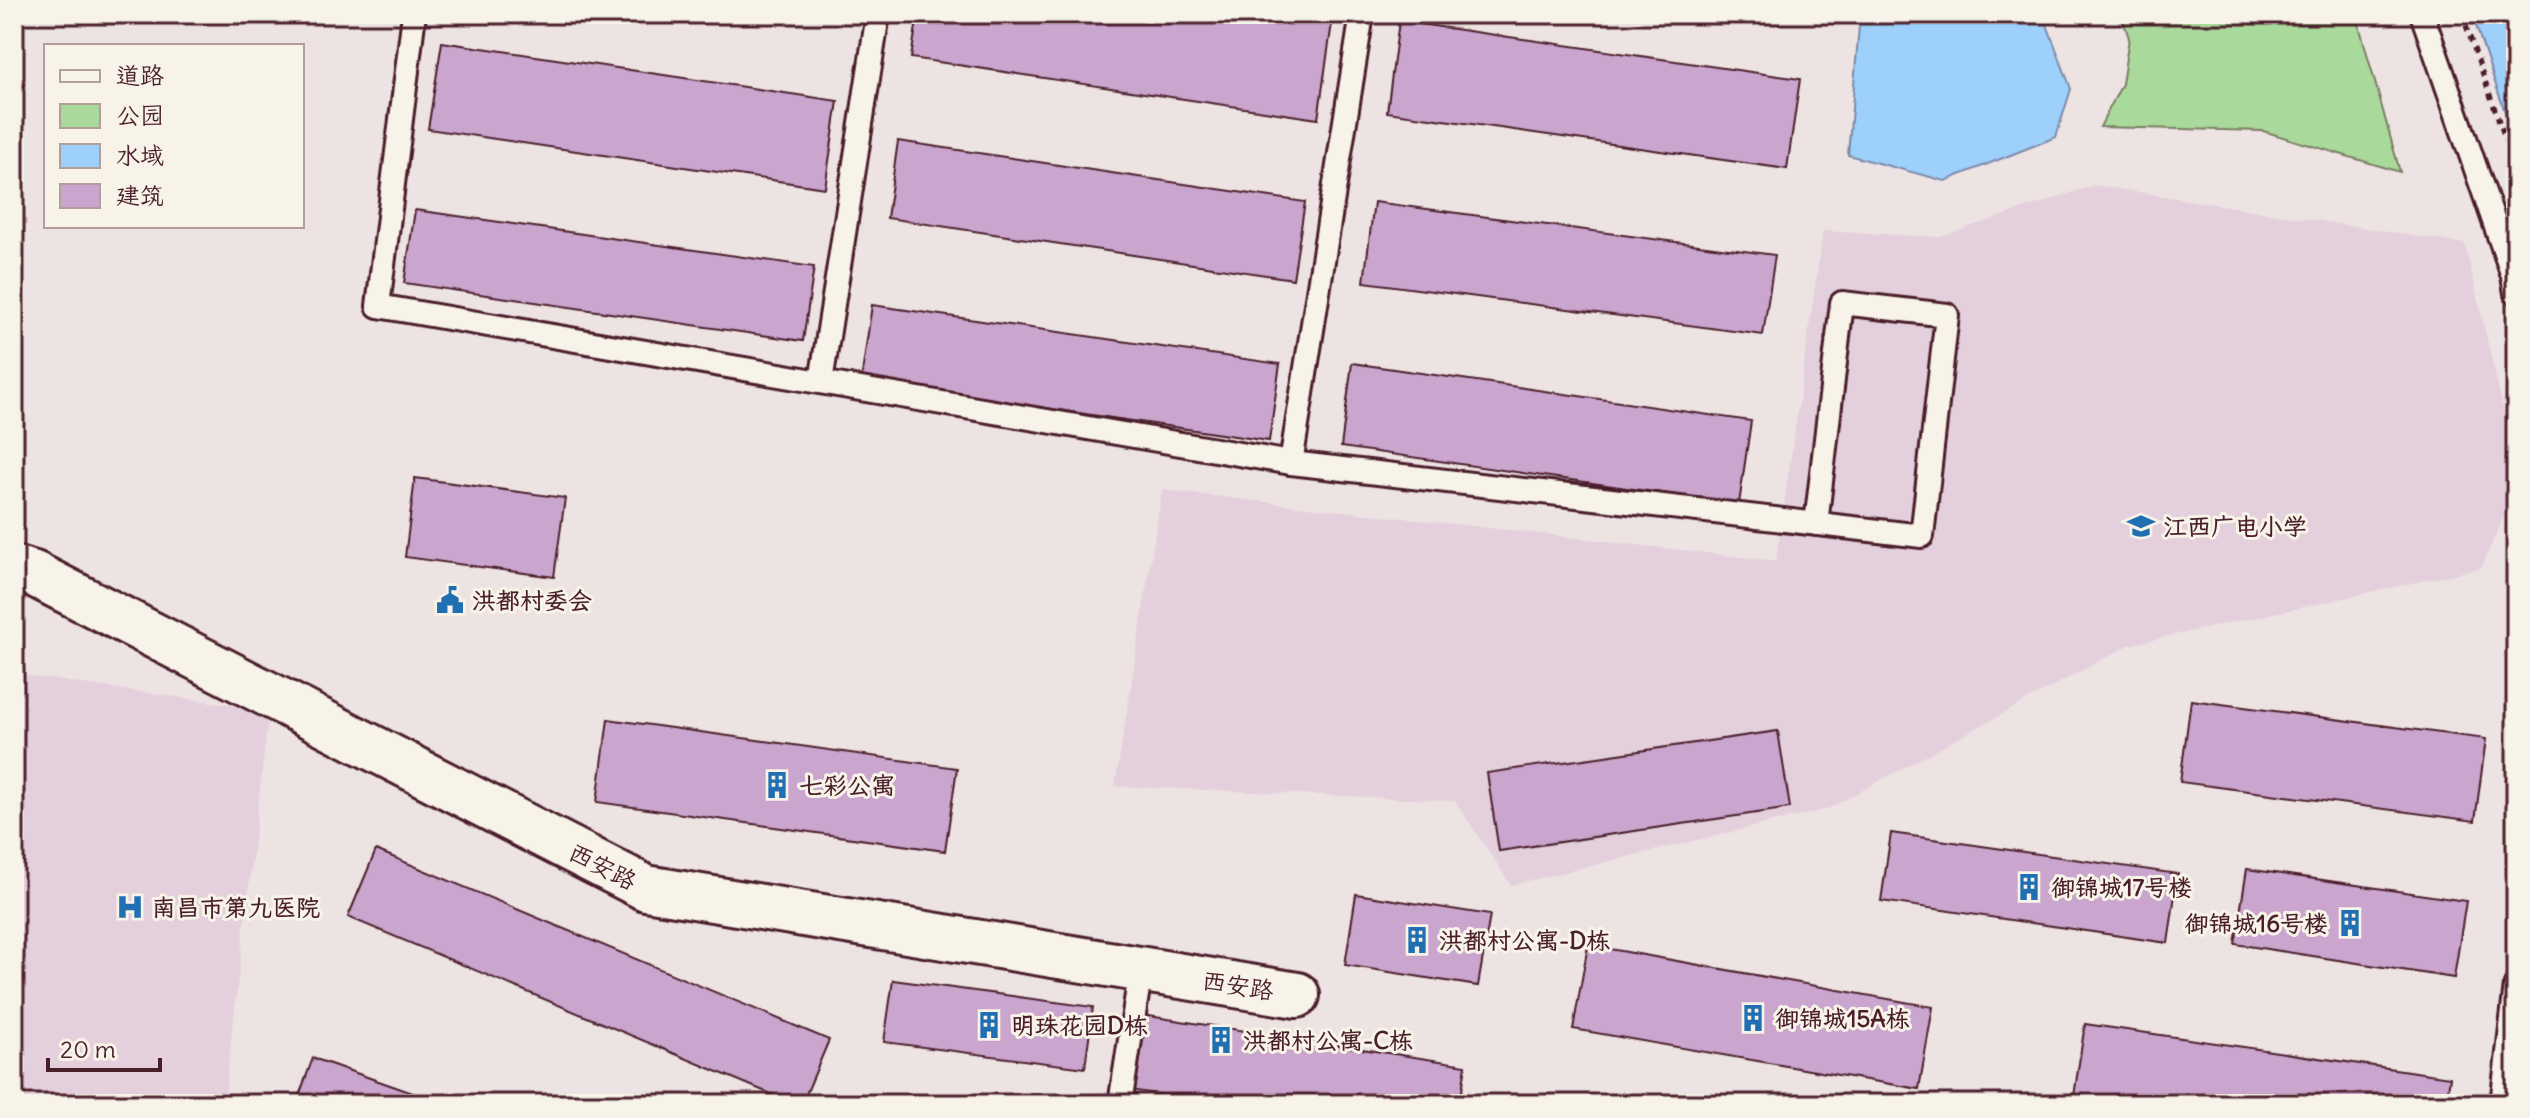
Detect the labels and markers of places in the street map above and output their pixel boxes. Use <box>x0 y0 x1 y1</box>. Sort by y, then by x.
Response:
school or university icon: 江西广电小学 <box>2126 511 2156 541</box>
place label: 江西广电小学 <box>2163 511 2307 541</box>
public building icon: 洪都村委会 <box>435 585 465 615</box>
place label: 洪都村委会 <box>472 585 592 615</box>
building icon: 七彩公寓 <box>762 770 792 800</box>
place label: 七彩公寓 <box>799 770 895 800</box>
building icon: 御锦城17号楼 <box>2014 872 2044 902</box>
place label: 御锦城17号楼 <box>2051 872 2192 902</box>
hospital icon: 南昌市第九医院 <box>115 892 145 922</box>
place label: 南昌市第九医院 <box>152 892 320 922</box>
place label: 御锦城16号楼 <box>2185 908 2328 938</box>
building icon: 御锦城16号楼 <box>2335 908 2365 938</box>
building icon: 洪都村公寓-D栋 <box>1402 925 1432 955</box>
place label: 洪都村公寓-D栋 <box>1439 925 1610 955</box>
building icon: 御锦城15A栋 <box>1738 1003 1768 1033</box>
place label: 御锦城15A栋 <box>1775 1003 1910 1033</box>
building icon: 明珠花园D栋 <box>974 1010 1004 1040</box>
place label: 明珠花园D栋 <box>1011 1010 1148 1040</box>
building icon: 洪都村公寓-C栋 <box>1206 1025 1236 1055</box>
place label: 洪都村公寓-C栋 <box>1243 1025 1413 1055</box>

